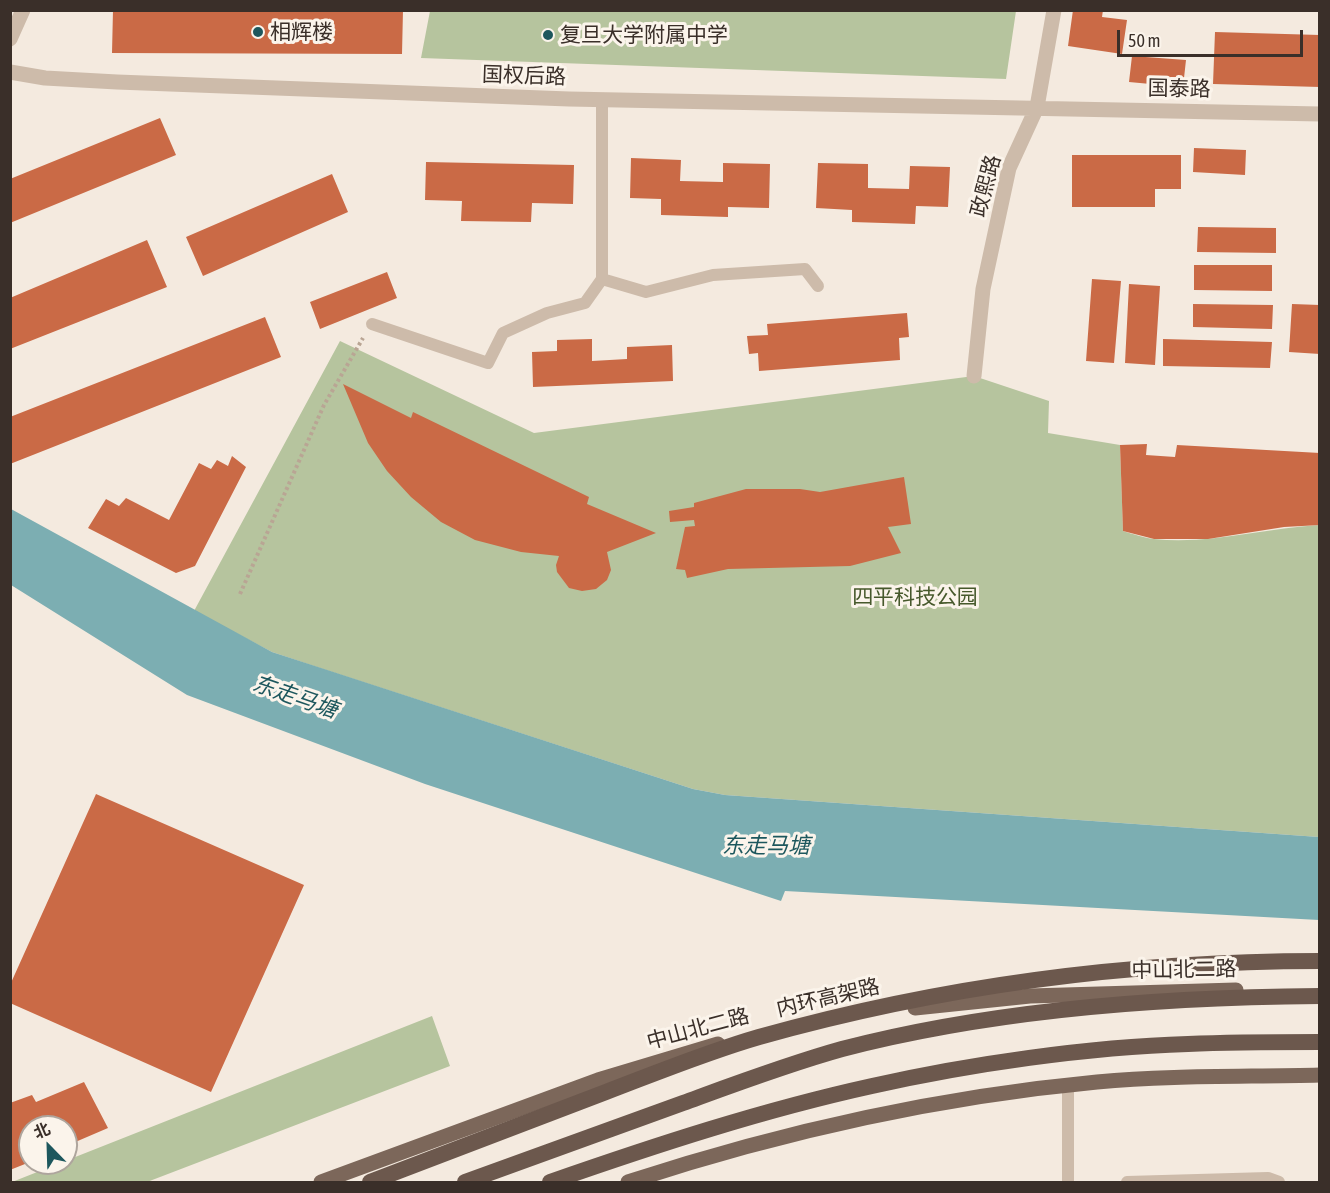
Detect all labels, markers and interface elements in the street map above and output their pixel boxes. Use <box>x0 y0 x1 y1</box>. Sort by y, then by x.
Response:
scale bar <box>1120 18 1306 56</box>
place label: 相辉楼 <box>270 19 333 45</box>
place label: 复旦大学附属中学 <box>560 22 728 48</box>
marker: 相辉楼 <box>251 25 265 39</box>
marker: 复旦大学附属中学 <box>541 28 555 42</box>
text: 50 m <box>1128 30 1160 51</box>
street label: 国权后路 <box>482 62 566 90</box>
street label: 国泰路 <box>1147 76 1211 102</box>
street label: 政熙路 <box>966 152 1006 220</box>
park label: 四平科技公园 <box>852 584 978 610</box>
water label: 东走马塘 <box>249 670 341 724</box>
water label: 东走马塘 <box>722 833 810 859</box>
street label: 中山北二路 <box>1131 956 1237 984</box>
street label: 内环高架路 <box>774 974 882 1022</box>
street label: 中山北二路 <box>644 1003 752 1055</box>
north arrow <box>18 1115 78 1175</box>
text: 北 <box>31 1119 53 1142</box>

